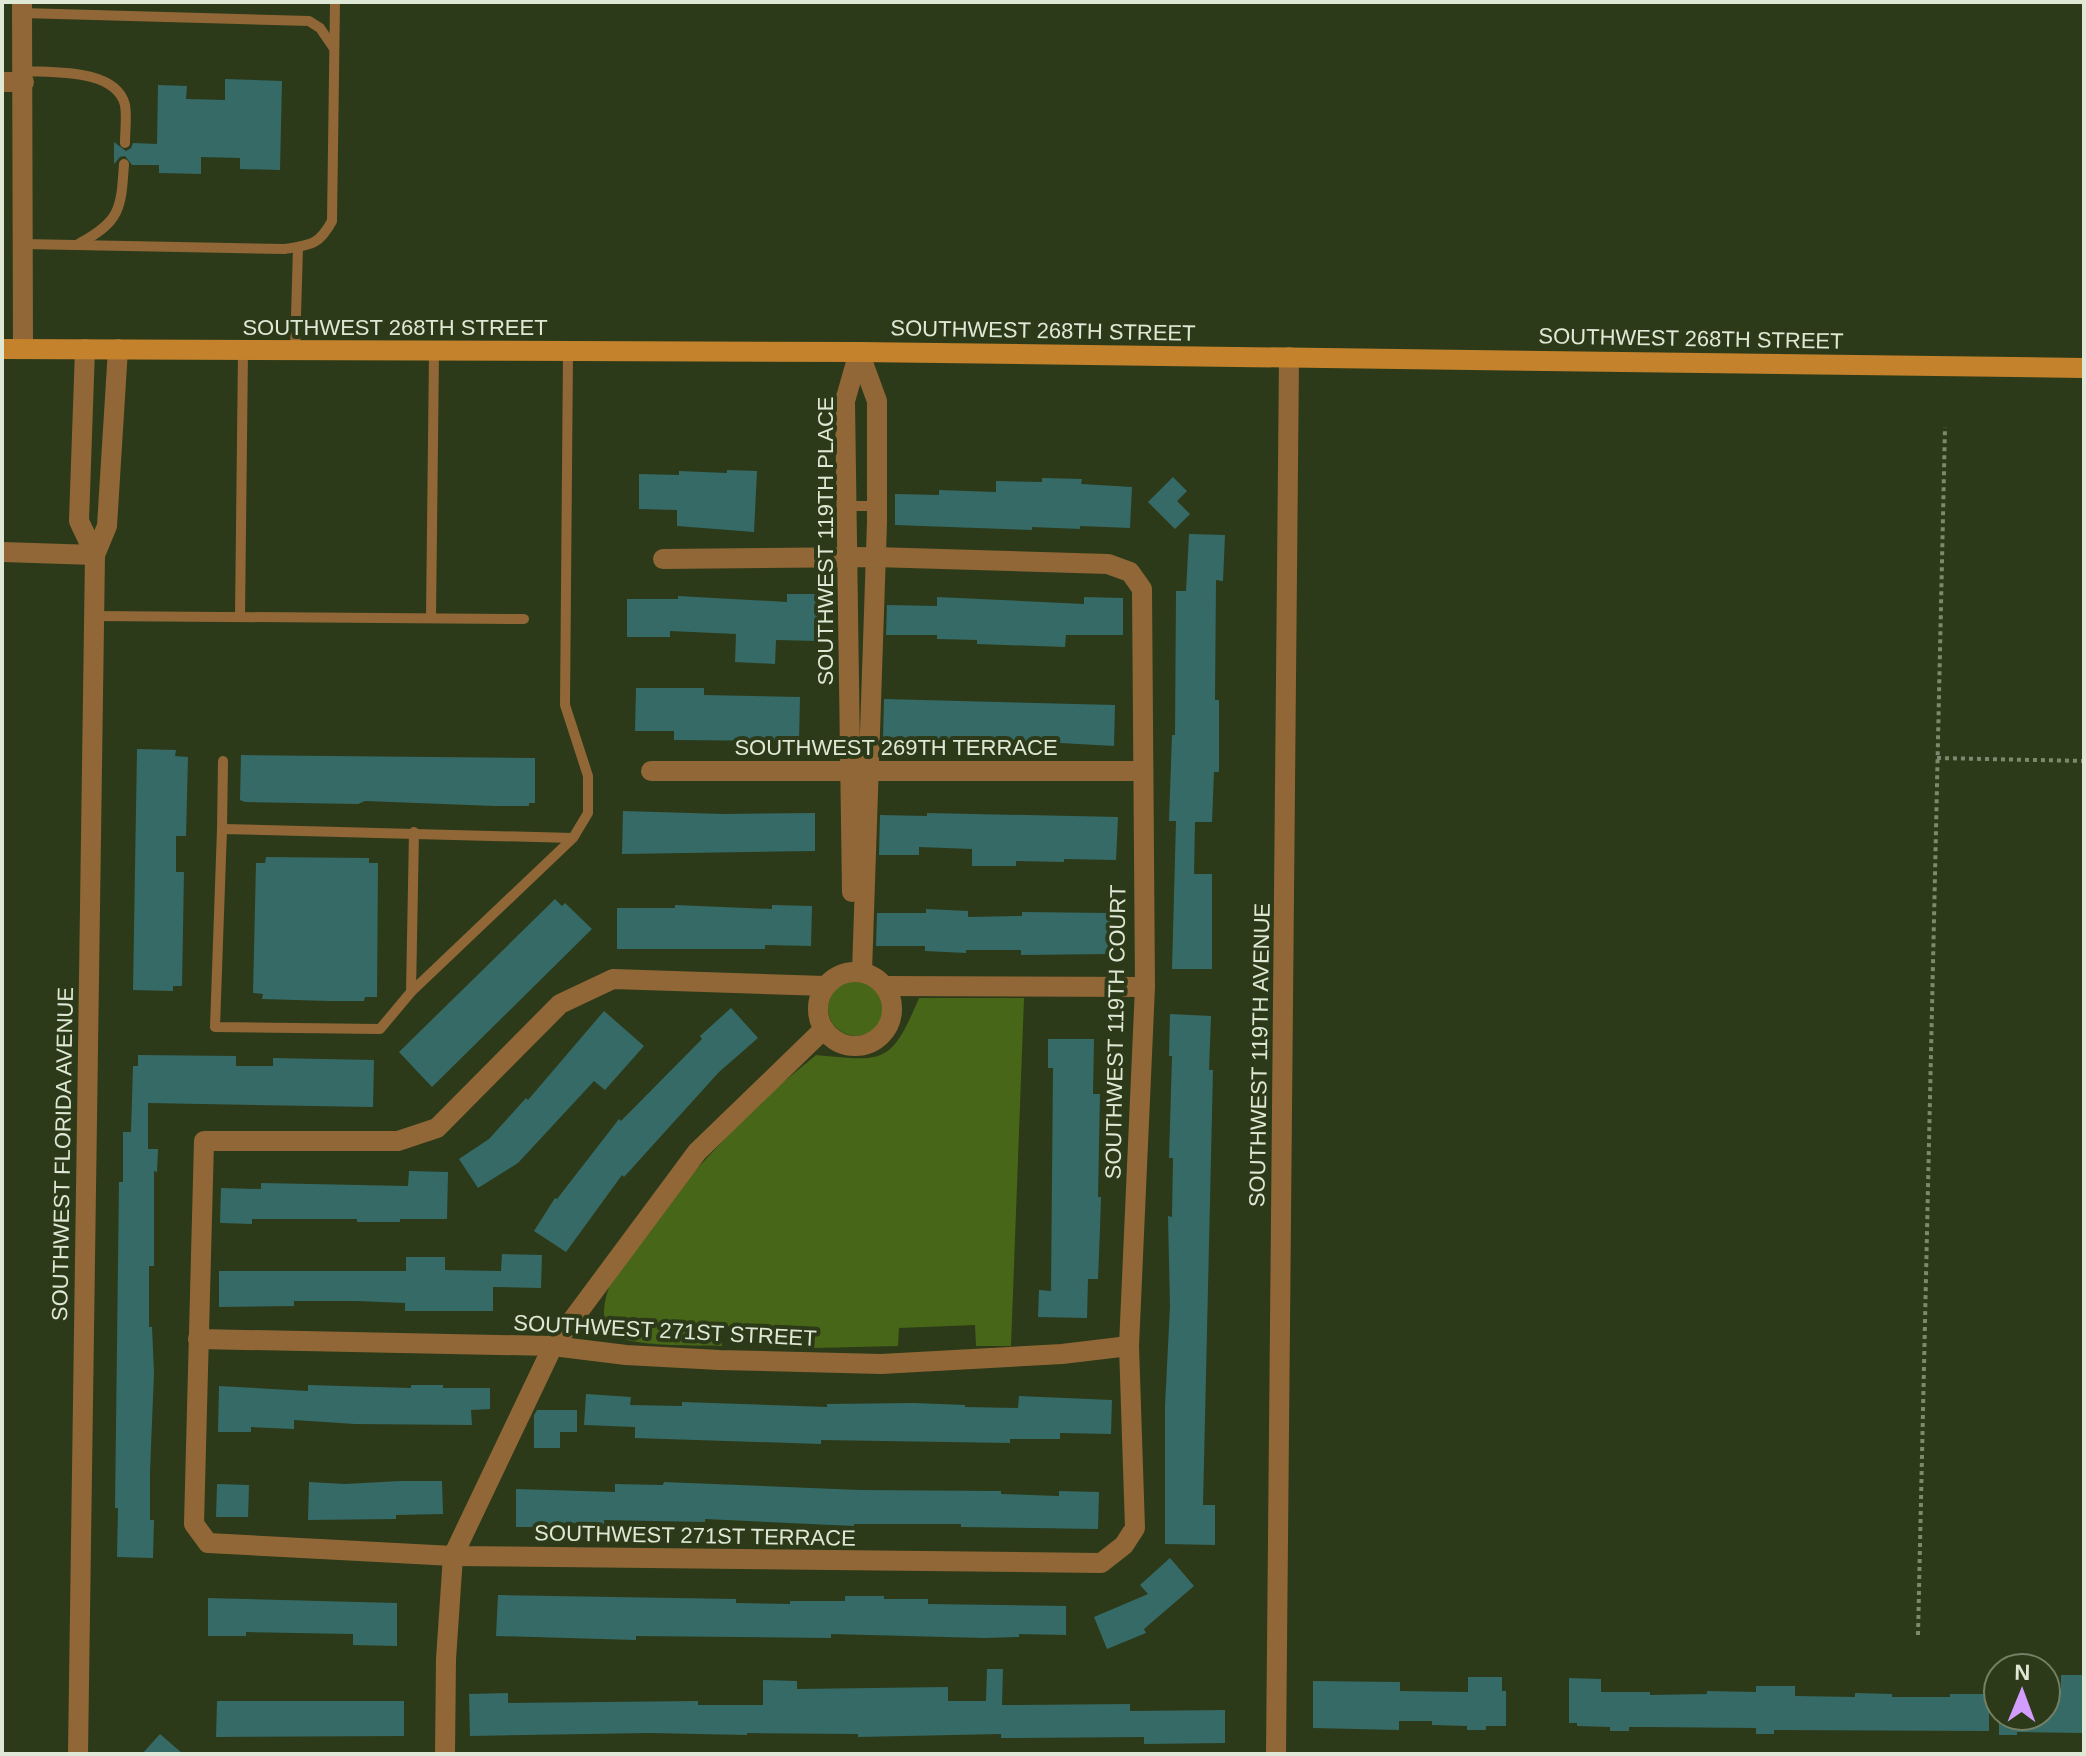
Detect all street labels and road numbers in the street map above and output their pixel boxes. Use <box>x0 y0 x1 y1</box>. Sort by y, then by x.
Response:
street label: SOUTHWEST 268TH STREET <box>242 315 548 340</box>
street label: SOUTHWEST 268TH STREET <box>890 315 1196 346</box>
street label: SOUTHWEST 268TH STREET <box>1538 323 1844 354</box>
street label: SOUTHWEST 119TH PLACE <box>813 397 838 685</box>
street label: SOUTHWEST 269TH TERRACE <box>734 735 1058 760</box>
street label: SOUTHWEST 119TH COURT <box>1100 885 1131 1180</box>
street label: SOUTHWEST 119TH AVENUE <box>1244 903 1275 1207</box>
street label: SOUTHWEST FLORIDA AVENUE <box>47 987 78 1321</box>
street label: SOUTHWEST 271ST STREET <box>513 1310 817 1351</box>
street label: SOUTHWEST 271ST TERRACE <box>534 1520 856 1551</box>

